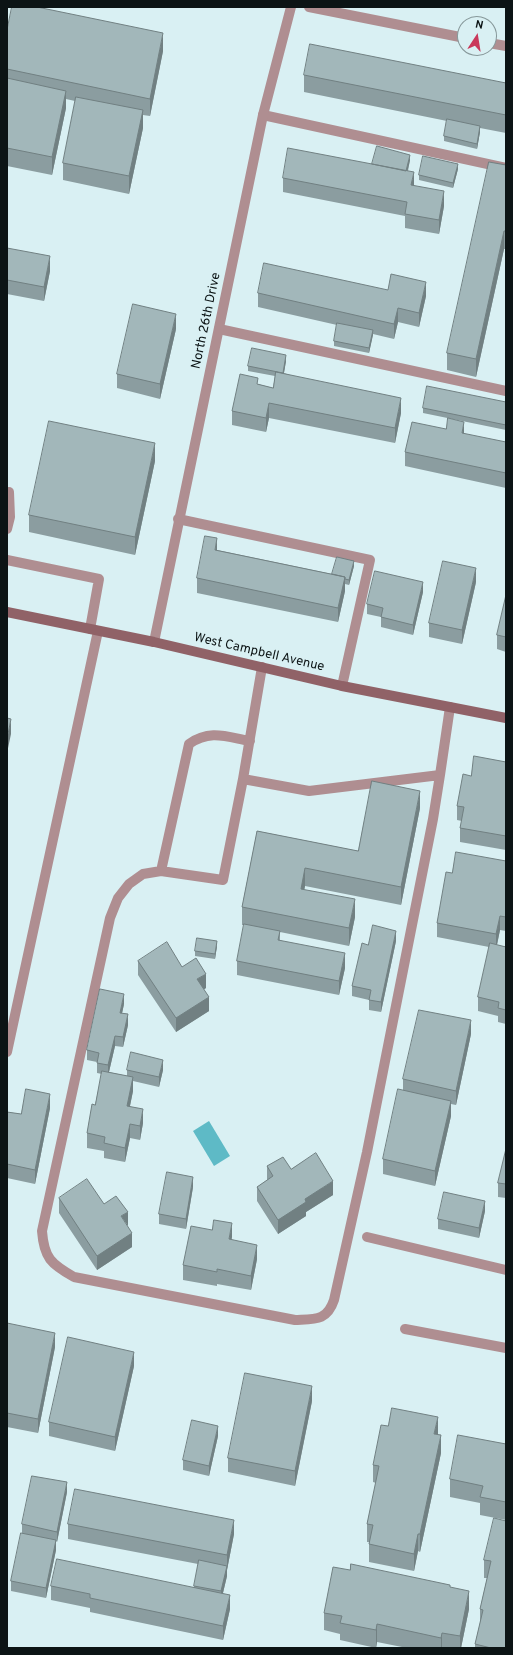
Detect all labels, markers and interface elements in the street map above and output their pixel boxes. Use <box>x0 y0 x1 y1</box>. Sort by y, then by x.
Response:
north arrow <box>457 16 497 56</box>
text: N <box>474 18 485 33</box>
street label: North 26th Drive <box>189 271 225 371</box>
street label: West Campbell Avenue <box>192 630 326 676</box>

